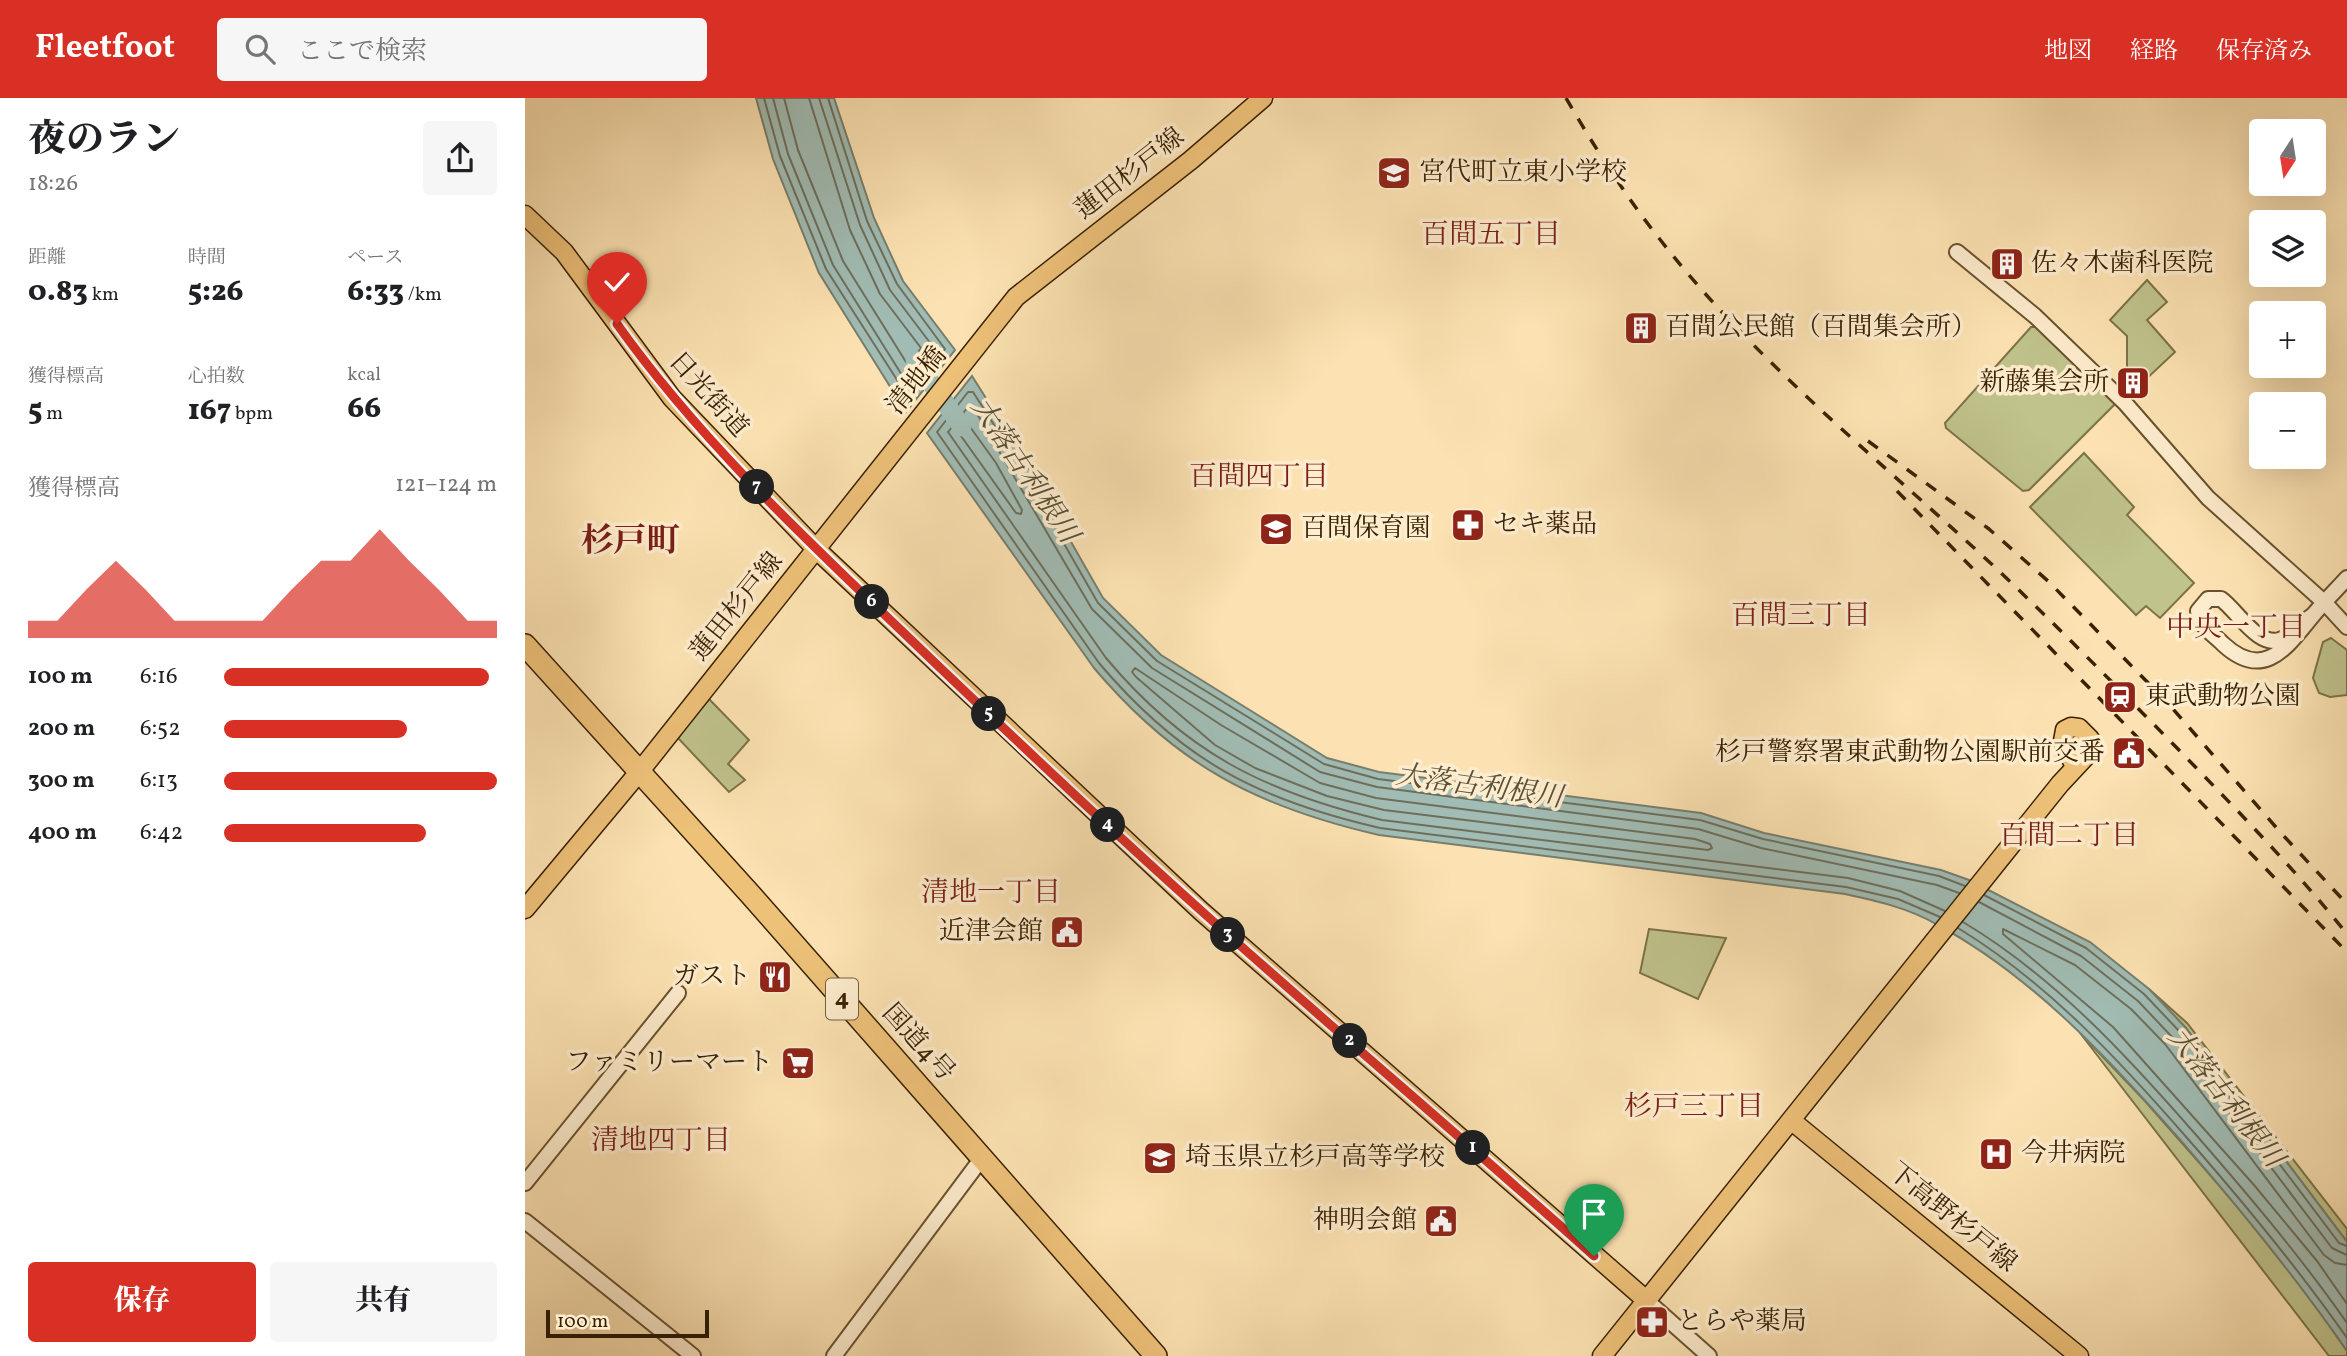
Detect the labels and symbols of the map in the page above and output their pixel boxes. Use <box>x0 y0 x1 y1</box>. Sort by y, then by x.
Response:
north arrow <box>2249 119 2326 196</box>
street label: 蓮田杉戸線 <box>1068 120 1192 228</box>
school or university icon: 宮代町立東小学校 <box>1375 154 1413 192</box>
place label: 宮代町立東小学校 <box>1419 155 1627 191</box>
district label: 百間五丁目 <box>1421 216 1561 255</box>
building icon: 佐々木歯科医院 <box>1988 245 2026 283</box>
place label: 佐々木歯科医院 <box>2031 246 2213 282</box>
pin <box>587 252 647 324</box>
building icon: 百間公民館（百間集会所） <box>1622 309 1660 347</box>
place label: 百間公民館（百間集会所） <box>1665 310 1977 346</box>
street label: 清地橋 <box>878 339 956 423</box>
street label: 日光街道 <box>660 344 756 446</box>
building icon: 新藤集会所 <box>2114 364 2152 402</box>
place label: 新藤集会所 <box>1979 365 2109 401</box>
water label: 大落古利根川 <box>961 390 1089 554</box>
district label: 百間四丁目 <box>1189 458 1329 497</box>
pin: 7 <box>740 470 775 504</box>
pharmacy icon: セキ薬品 <box>1449 506 1487 544</box>
place label: セキ薬品 <box>1493 507 1597 543</box>
school or university icon: 百間保育園 <box>1257 510 1295 548</box>
place label: 百間保育園 <box>1301 511 1431 547</box>
district label: 杉戸町 <box>581 520 680 566</box>
street label: 蓮田杉戸線 <box>682 545 792 669</box>
pin: 6 <box>855 584 889 620</box>
district label: 百間三丁目 <box>1731 597 1871 636</box>
district label: 中央一丁目 <box>2166 609 2306 648</box>
station icon: 東武動物公園 <box>2101 678 2139 716</box>
place label: 東武動物公園 <box>2145 679 2301 715</box>
pin: 5 <box>972 696 1007 732</box>
public building icon: 杉戸警察署東武動物公園駅前交番 <box>2110 734 2148 772</box>
place label: 杉戸警察署東武動物公園駅前交番 <box>1715 735 2105 771</box>
water label: 大落古利根川 <box>1393 756 1568 818</box>
pin: 4 <box>1091 808 1125 842</box>
district label: 百間二丁目 <box>1999 817 2139 856</box>
district label: 清地一丁目 <box>921 874 1061 913</box>
public building icon: 近津会館 <box>1048 913 1086 951</box>
place label: 近津会館 <box>939 914 1043 950</box>
pin: 3 <box>1211 918 1245 952</box>
restaurant icon: ガスト <box>756 958 794 996</box>
place label: ガスト <box>673 959 751 995</box>
road number: 4 <box>826 978 858 1020</box>
street label: 国道4号 <box>873 996 963 1090</box>
water label: 大落古利根川 <box>2158 1020 2294 1179</box>
pin: 2 <box>1333 1024 1367 1058</box>
supermarket icon: ファミリーマート <box>779 1044 817 1082</box>
place label: ファミリーマート <box>566 1045 773 1081</box>
district label: 杉戸三丁目 <box>1624 1088 1764 1127</box>
district label: 清地四丁目 <box>591 1122 731 1161</box>
pin: 1 <box>1455 1130 1490 1166</box>
hospital icon: 今井病院 <box>1977 1135 2015 1173</box>
place label: 今井病院 <box>2021 1136 2125 1172</box>
school or university icon: 埼玉県立杉戸高等学校 <box>1141 1139 1179 1177</box>
place label: 埼玉県立杉戸高等学校 <box>1185 1140 1445 1176</box>
street label: 下高野杉戸線 <box>1880 1155 2024 1281</box>
pin <box>1564 1184 1624 1256</box>
public building icon: 神明会館 <box>1422 1202 1460 1240</box>
place label: 神明会館 <box>1313 1203 1417 1239</box>
pharmacy icon: とらや薬局 <box>1633 1303 1671 1341</box>
place label: とらや薬局 <box>1677 1304 1807 1340</box>
scale bar <box>546 1307 709 1339</box>

